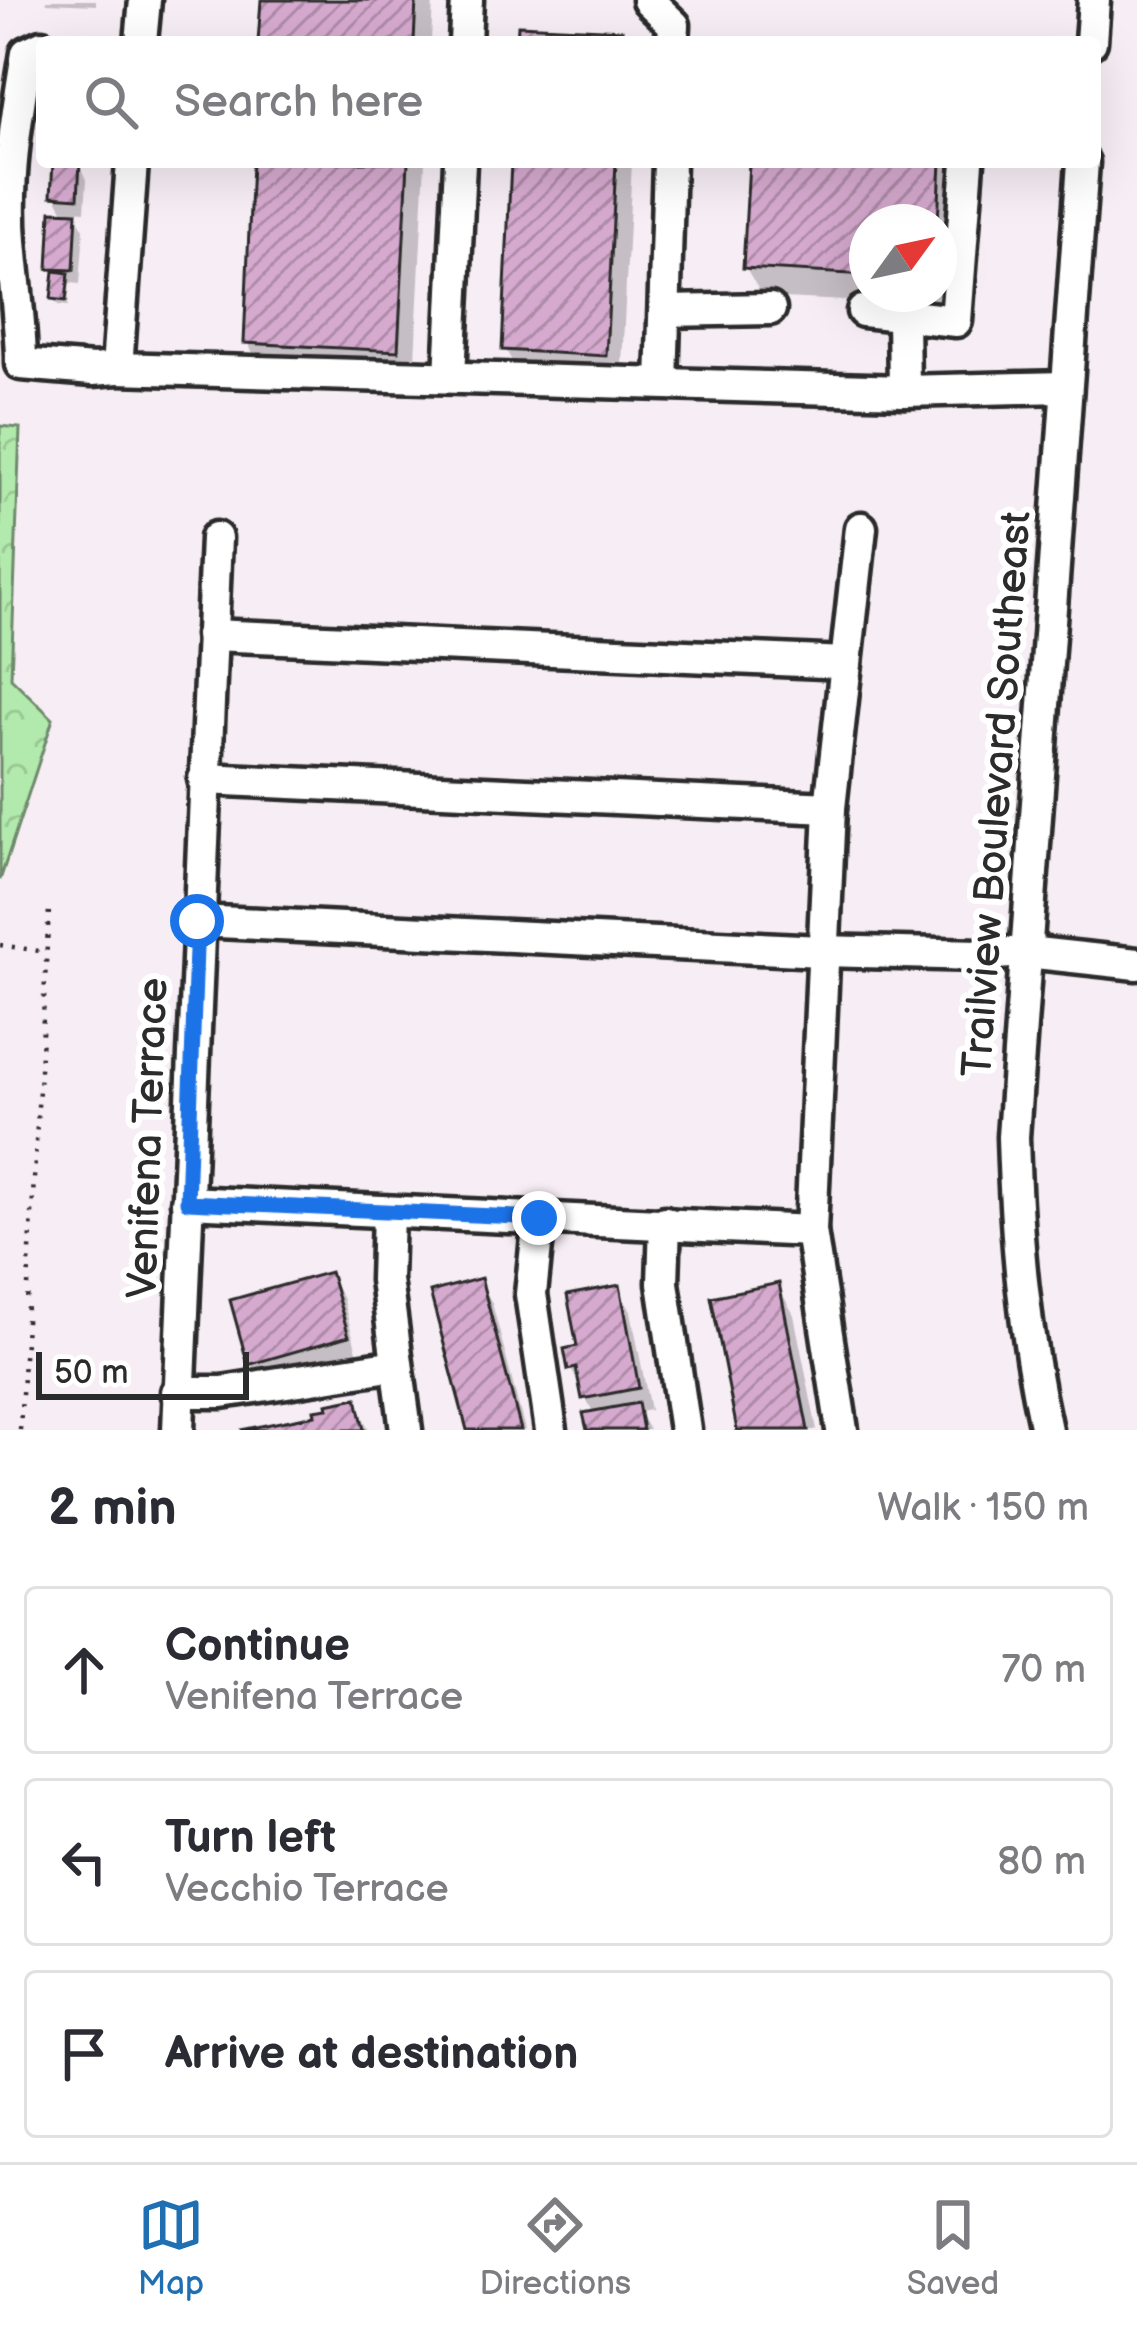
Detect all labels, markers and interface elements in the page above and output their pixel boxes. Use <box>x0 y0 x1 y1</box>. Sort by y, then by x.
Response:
search box <box>36 36 1101 168</box>
icon: search <box>78 69 144 135</box>
text: Search here <box>174 75 423 130</box>
north arrow <box>849 204 957 312</box>
street label: Trailview Boulevard Southeast <box>952 509 1043 1079</box>
route start <box>170 894 224 948</box>
street label: Venifena Terrace <box>117 977 180 1299</box>
route end <box>512 1191 566 1245</box>
scale bar <box>36 1346 249 1399</box>
text: 50 m <box>54 1353 129 1393</box>
text: 2 min <box>48 1478 177 1539</box>
text: Walk · 150 m <box>877 1485 1089 1532</box>
text: Continue <box>165 1619 350 1674</box>
icon: ahead <box>51 1637 117 1703</box>
text: 70 m <box>1001 1647 1086 1694</box>
text: Venifena Terrace <box>165 1674 463 1721</box>
text: Turn left <box>165 1811 336 1866</box>
icon: left <box>51 1829 117 1895</box>
text: 80 m <box>998 1839 1086 1886</box>
text: Vecchio Terrace <box>165 1866 449 1913</box>
icon: arrive <box>51 2021 117 2087</box>
text: Arrive at destination <box>165 2027 578 2082</box>
tab: Map <box>138 2192 204 2304</box>
tab: Directions <box>479 2192 631 2304</box>
tab: Saved <box>907 2192 999 2304</box>

